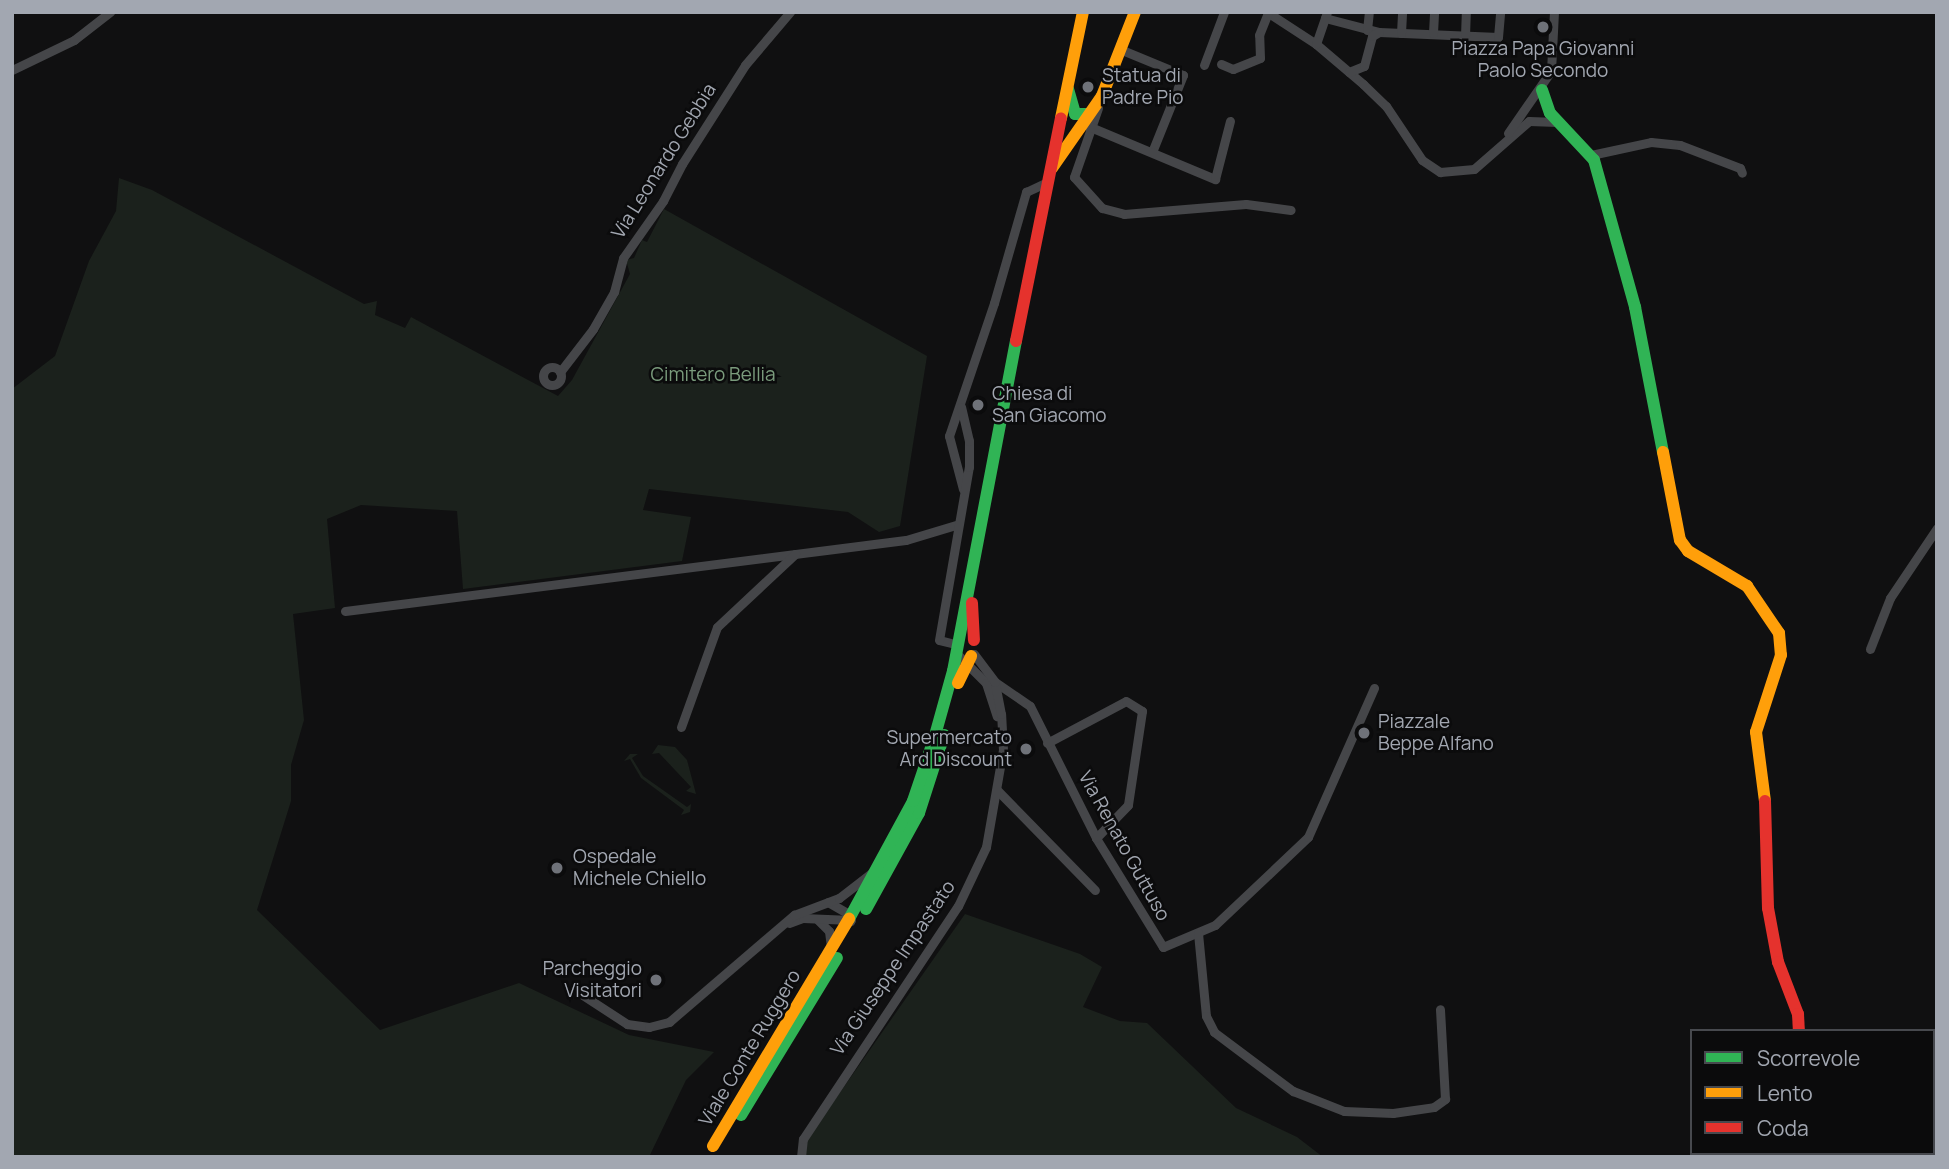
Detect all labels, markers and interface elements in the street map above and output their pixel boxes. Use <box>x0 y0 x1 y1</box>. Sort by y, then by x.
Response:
marker: Piazza Papa Giovanni Paolo Secondo <box>1535 19 1551 35</box>
place label: Piazza Papa Giovanni Paolo Secondo <box>1452 38 1634 82</box>
place label: Statua di Padre Pio <box>1102 65 1184 109</box>
street label: Via Leonardo Gebbia <box>607 79 721 243</box>
marker: Statua di Padre Pio <box>1080 79 1096 95</box>
park label: Cimitero Bellia <box>650 364 776 386</box>
place label: Chiesa di San Giacomo <box>992 383 1106 427</box>
marker: Chiesa di San Giacomo <box>970 397 986 413</box>
place label: Piazzale Beppe Alfano <box>1378 711 1494 755</box>
marker: Piazzale Beppe Alfano <box>1356 725 1372 741</box>
place label: Supermercato Ard Discount <box>887 727 1012 771</box>
marker: Supermercato Ard Discount <box>1018 741 1034 757</box>
street label: Via Renato Guttuso <box>1073 767 1175 925</box>
place label: Ospedale Michele Chiello <box>573 846 706 890</box>
marker: Ospedale Michele Chiello <box>547 858 567 878</box>
street label: Via Giuseppe Impastato <box>826 876 960 1060</box>
place label: Parcheggio Visitatori <box>543 958 642 1002</box>
street label: Viale Conte Ruggero <box>694 966 806 1130</box>
marker: Parcheggio Visitatori <box>648 972 664 988</box>
legend <box>1690 1029 1935 1155</box>
text: Scorrevole <box>1757 1044 1860 1072</box>
text: Lento <box>1757 1079 1813 1107</box>
text: Coda <box>1757 1114 1809 1142</box>

